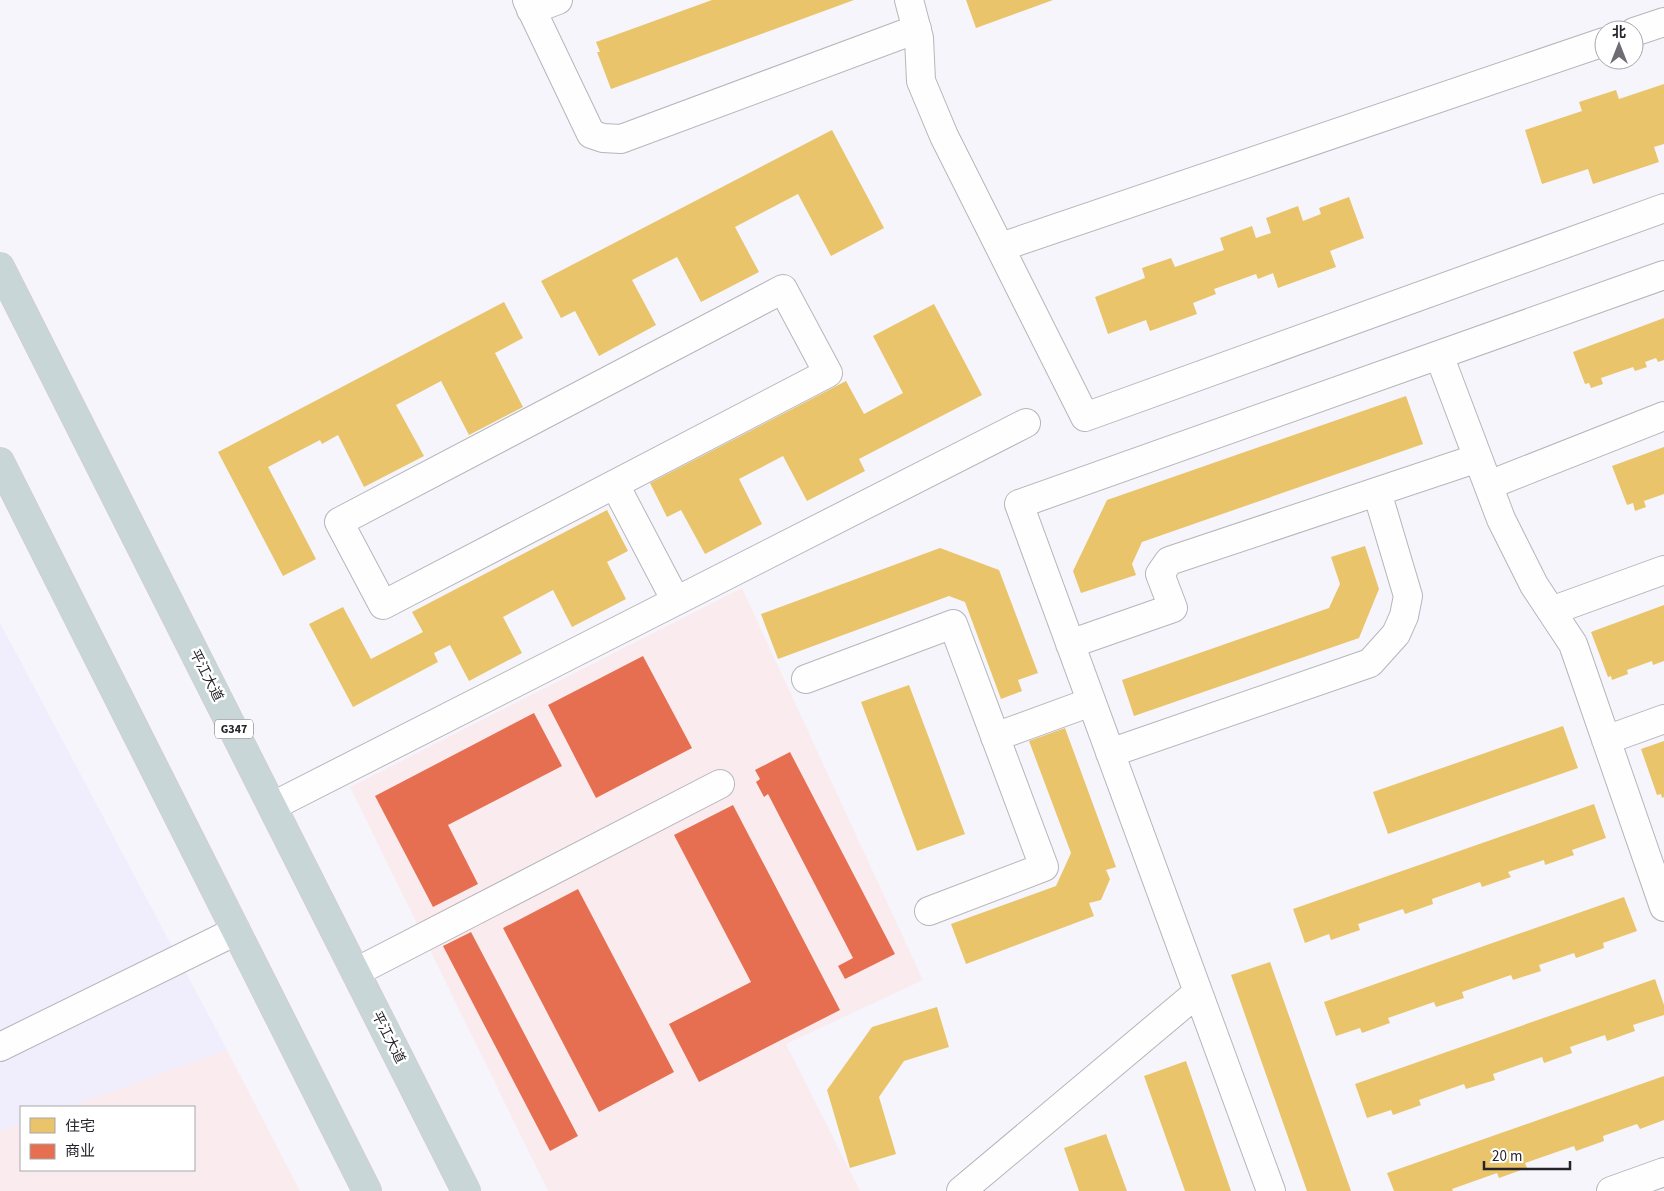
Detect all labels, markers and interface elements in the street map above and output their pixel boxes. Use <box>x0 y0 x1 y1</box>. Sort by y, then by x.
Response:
north arrow <box>1594 20 1644 70</box>
text: 北 <box>1612 23 1626 43</box>
street label: 平江大道 <box>184 646 228 705</box>
road number: G347 <box>215 720 253 739</box>
street label: 平江大道 <box>366 1008 410 1067</box>
legend <box>20 1106 195 1171</box>
text: 住宅 <box>65 1116 95 1137</box>
scale bar <box>1484 1138 1570 1170</box>
text: 商业 <box>65 1141 95 1162</box>
text: 20 m <box>1492 1146 1522 1167</box>

